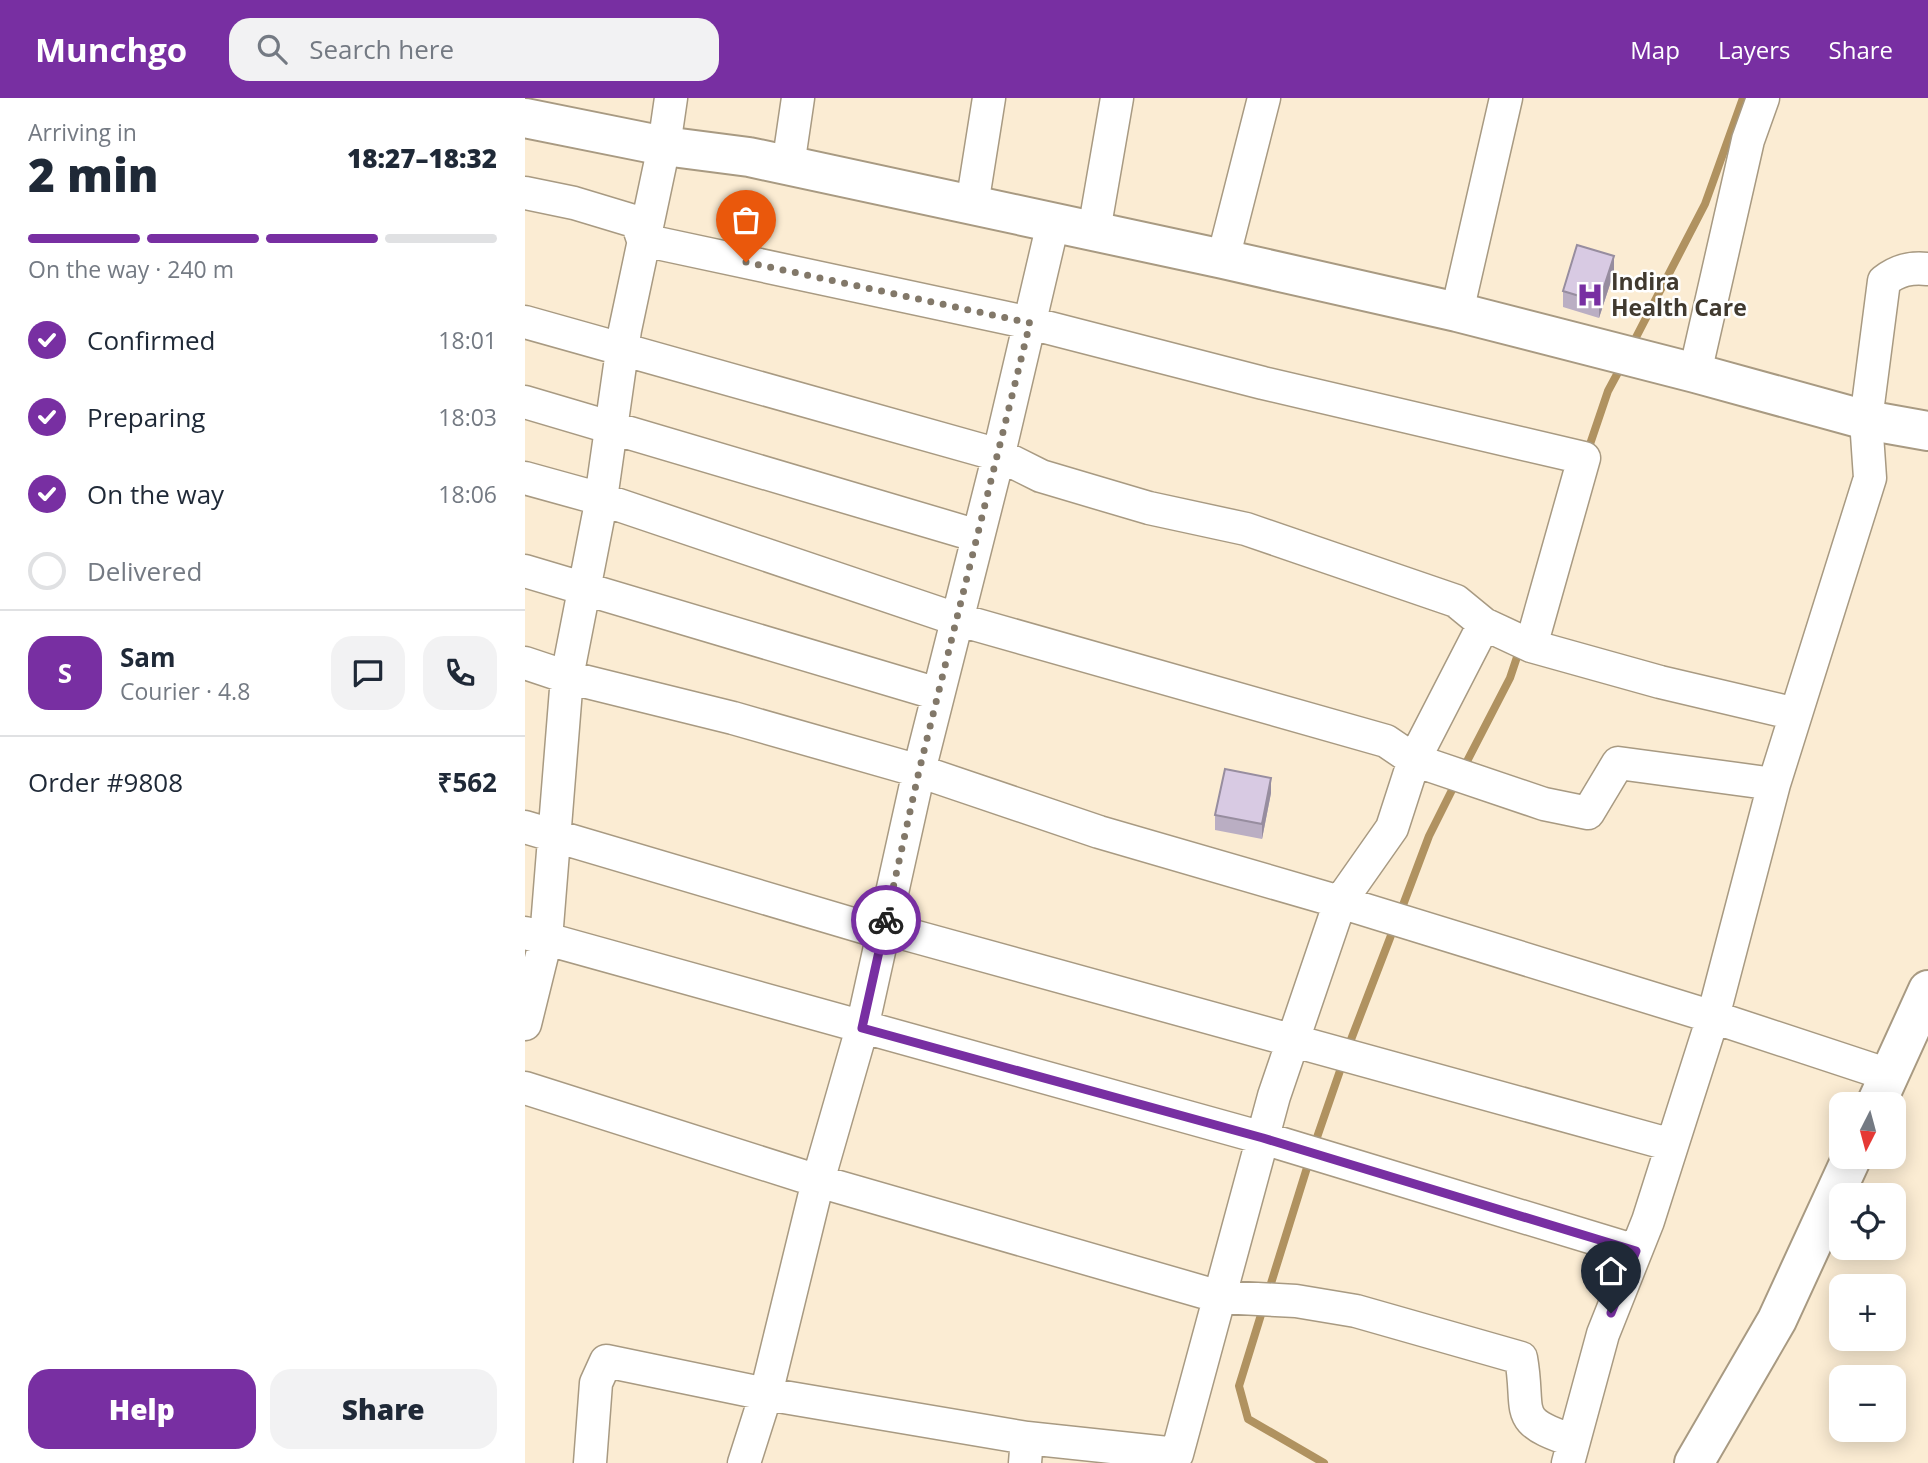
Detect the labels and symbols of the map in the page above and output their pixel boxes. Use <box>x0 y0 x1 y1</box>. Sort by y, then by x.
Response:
pin <box>716 190 776 262</box>
place label: Indira Health Care <box>1611 265 1747 323</box>
hospital icon: Indira Health Care <box>1575 280 1605 310</box>
courier <box>851 885 921 955</box>
north arrow <box>1829 1092 1906 1169</box>
pin <box>1581 1241 1641 1313</box>

